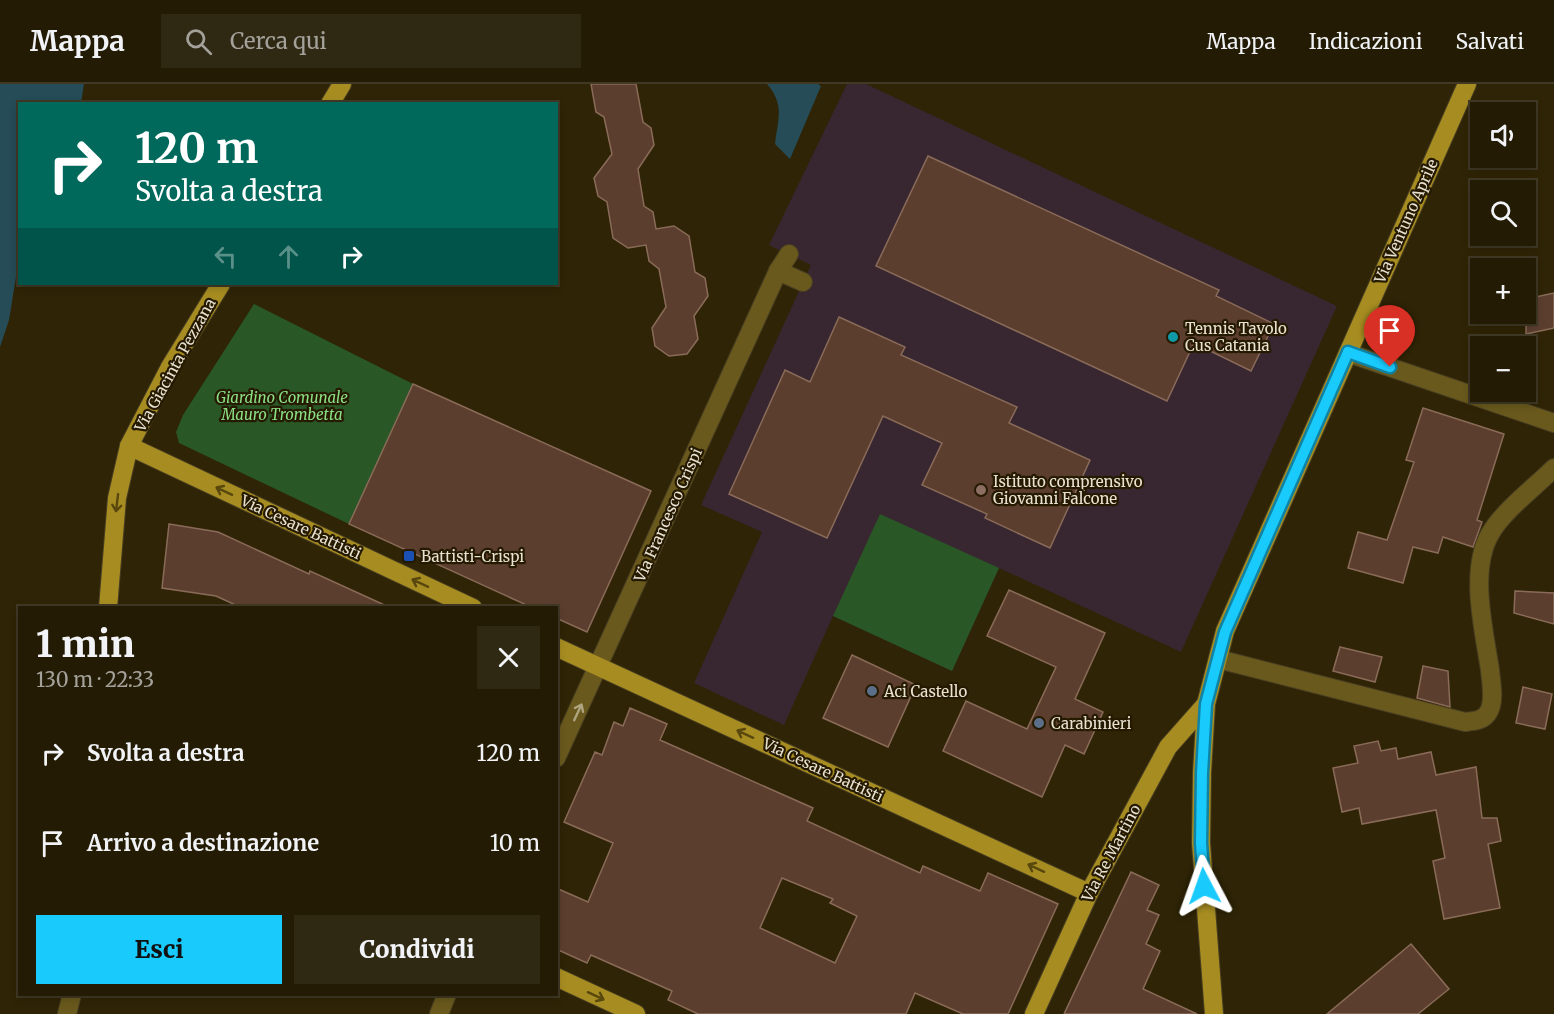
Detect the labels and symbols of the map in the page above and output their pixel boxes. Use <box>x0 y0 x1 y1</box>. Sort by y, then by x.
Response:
street label: Via Ventuno Aprile <box>1370 156 1442 287</box>
street label: Via Giacinta Pezzana <box>130 295 220 436</box>
pin <box>1364 305 1415 367</box>
place label: Tennis Tavolo Cus Catania <box>1185 319 1287 355</box>
marker: Tennis Tavolo Cus Catania <box>1166 330 1180 344</box>
park label: Giardino Comunale Mauro Trombetta <box>216 388 348 424</box>
street label: Via Francesco Crispi <box>629 445 706 586</box>
place label: Istituto comprensivo Giovanni Falcone <box>993 472 1143 508</box>
marker: Istituto comprensivo Giovanni Falcone <box>974 483 988 497</box>
one-way arrow <box>216 485 234 497</box>
street label: Via Cesare Battisti <box>237 490 364 563</box>
one-way arrow <box>111 493 122 513</box>
place label: Battisti-Crispi <box>421 547 524 566</box>
marker: Battisti-Crispi <box>402 549 416 563</box>
one-way arrow <box>411 576 429 588</box>
place label: Aci Castello <box>883 682 967 701</box>
marker: Aci Castello <box>865 684 879 698</box>
one-way arrow <box>573 704 584 722</box>
place label: Carabinieri <box>1051 714 1132 733</box>
marker: Carabinieri <box>1032 716 1046 730</box>
one-way arrow <box>736 727 754 739</box>
street label: Via Cesare Battisti <box>759 733 886 806</box>
street label: Via Re Martino <box>1077 801 1145 906</box>
position arrow <box>1172 854 1236 918</box>
one-way arrow <box>1028 862 1046 873</box>
one-way arrow <box>587 990 605 1002</box>

